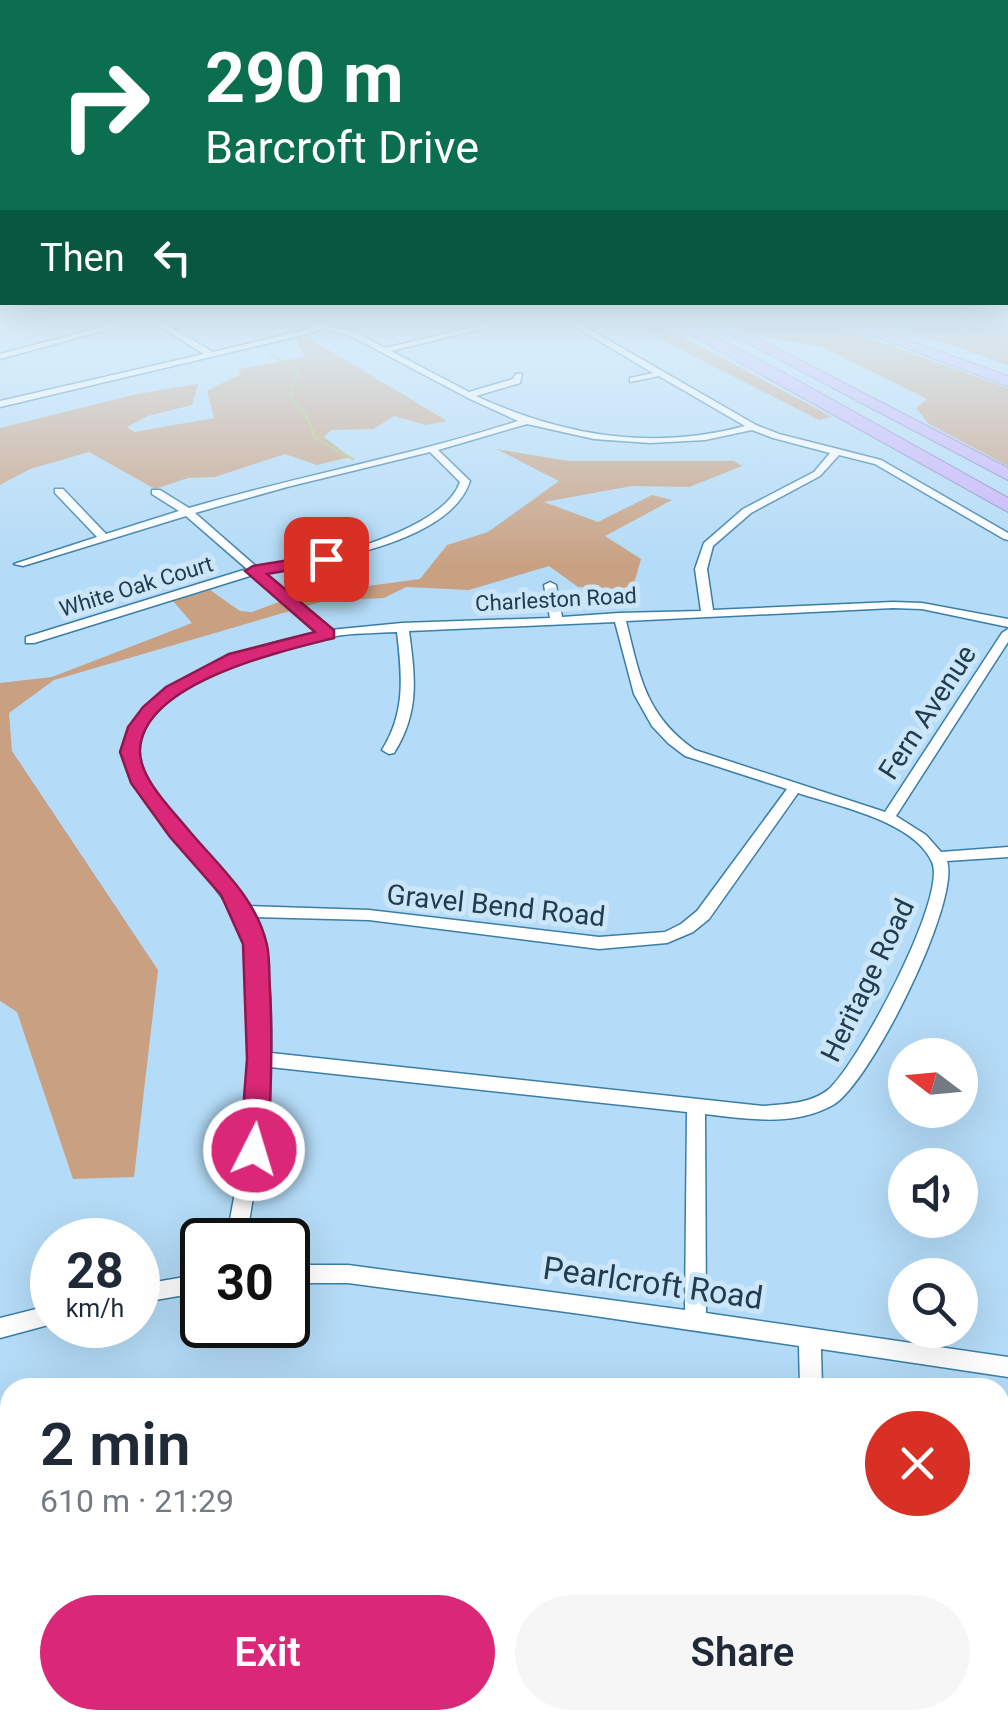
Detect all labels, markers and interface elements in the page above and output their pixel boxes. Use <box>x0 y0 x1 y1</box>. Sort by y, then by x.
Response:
text: 290 m <box>205 37 404 119</box>
icon: right <box>40 40 170 170</box>
text: Barcroft Drive <box>205 121 479 174</box>
icon: left <box>145 230 200 285</box>
text: Then <box>40 236 125 280</box>
pin <box>284 517 369 602</box>
icon: arrive <box>299 532 354 587</box>
street label: White Oak Court <box>56 551 216 622</box>
street label: Charleston Road <box>475 583 637 616</box>
street label: Fern Avenue <box>872 639 983 786</box>
street label: Gravel Bend Road <box>385 878 607 933</box>
street label: Heritage Road <box>814 893 921 1067</box>
north arrow <box>888 1038 978 1128</box>
map controls <box>888 1038 978 1348</box>
position arrow <box>202 1098 306 1202</box>
button: sound <box>888 1148 978 1238</box>
speed limit sign: 30 <box>180 1218 310 1348</box>
text: 28 <box>66 1242 124 1300</box>
street label: Pearlcroft Road <box>541 1249 765 1317</box>
button: search <box>888 1258 978 1348</box>
text: km/h <box>66 1294 124 1323</box>
text: 2 min <box>40 1409 190 1480</box>
button: close <box>865 1411 970 1516</box>
text: 610 m · 21:29 <box>40 1482 234 1520</box>
button: Exit <box>40 1595 495 1710</box>
button: Share <box>515 1595 970 1710</box>

